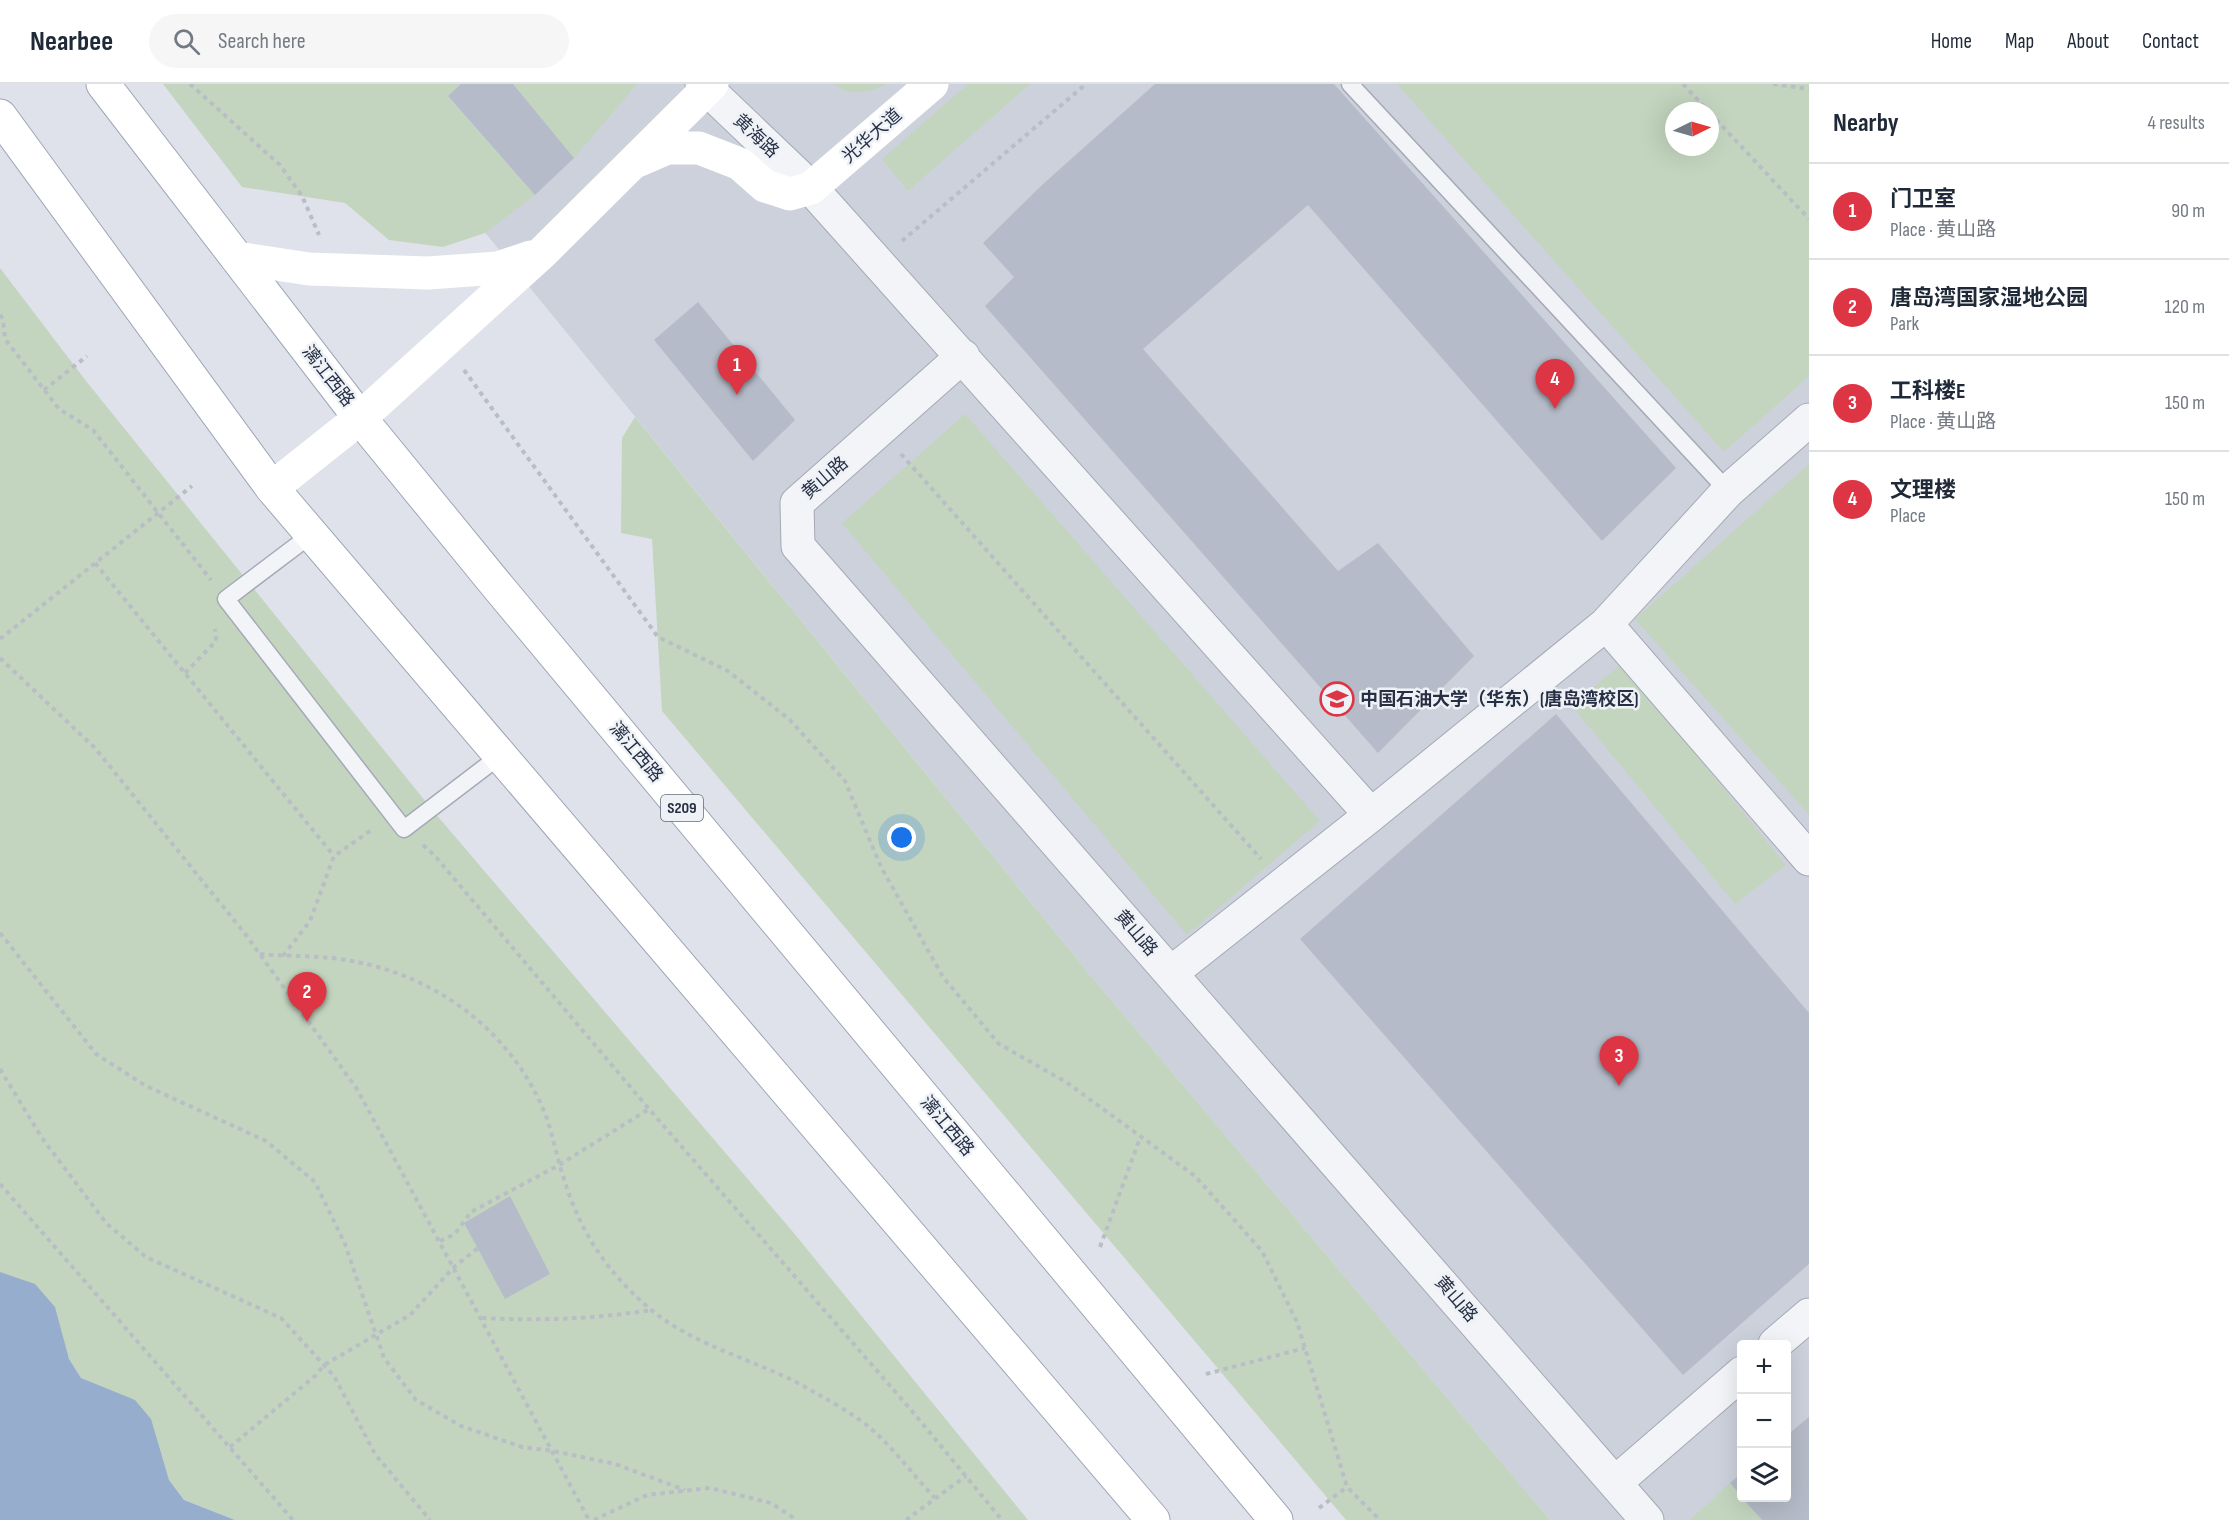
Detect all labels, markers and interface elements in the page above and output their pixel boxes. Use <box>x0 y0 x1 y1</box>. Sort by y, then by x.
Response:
search box <box>149 14 569 68</box>
text: Nearbee <box>30 25 113 58</box>
icon: search <box>170 25 203 58</box>
text: Search here <box>218 28 306 55</box>
text: Home <box>1931 29 1972 54</box>
text: Map <box>2005 29 2034 54</box>
text: About <box>2067 29 2109 54</box>
text: Contact <box>2142 29 2199 54</box>
north arrow <box>1665 102 1719 156</box>
street label: 光华大道 <box>838 104 906 168</box>
text: Nearby <box>1833 108 1899 139</box>
street label: 黄海路 <box>729 110 783 162</box>
text: 4 results <box>2148 111 2205 135</box>
text: 门卫室 <box>1890 186 1956 213</box>
text: 1 <box>1849 199 1856 223</box>
text: 90 m <box>2171 199 2205 223</box>
text: Place · 黄山路 <box>1890 218 1996 242</box>
text: 唐岛湾国家湿地公园 <box>1890 285 2088 312</box>
text: 2 <box>1848 295 1857 319</box>
text: 120 m <box>2165 295 2205 319</box>
text: Park <box>1890 312 1919 336</box>
street label: 漓江西路 <box>298 341 358 411</box>
pin: 1 <box>718 346 756 395</box>
pin: 4 <box>1536 360 1574 409</box>
text: 工科楼E <box>1890 378 1966 405</box>
text: 3 <box>1848 391 1857 415</box>
text: 150 m <box>2165 391 2205 415</box>
text: Place · 黄山路 <box>1890 410 1996 434</box>
street label: 黄山路 <box>798 452 852 504</box>
text: 文理楼 <box>1890 477 1956 504</box>
text: 4 <box>1848 487 1857 511</box>
text: 150 m <box>2165 487 2205 511</box>
text: Place <box>1890 504 1926 528</box>
school or university icon: 中国石油大学（华东）(唐岛湾校区) <box>1319 681 1355 717</box>
place label: 中国石油大学（华东）(唐岛湾校区) <box>1360 689 1638 710</box>
street label: 漓江西路 <box>605 718 667 786</box>
road number: S209 <box>661 795 703 821</box>
your location <box>887 823 916 852</box>
street label: 黄山路 <box>1110 906 1162 960</box>
pin: 2 <box>288 972 326 1022</box>
pin: 3 <box>1600 1036 1638 1086</box>
street label: 漓江西路 <box>916 1092 978 1160</box>
street label: 黄山路 <box>1430 1272 1482 1326</box>
map controls <box>1737 1340 1791 1502</box>
button: + <box>1737 1340 1791 1394</box>
button: − <box>1737 1394 1791 1448</box>
button: layers <box>1737 1448 1791 1502</box>

